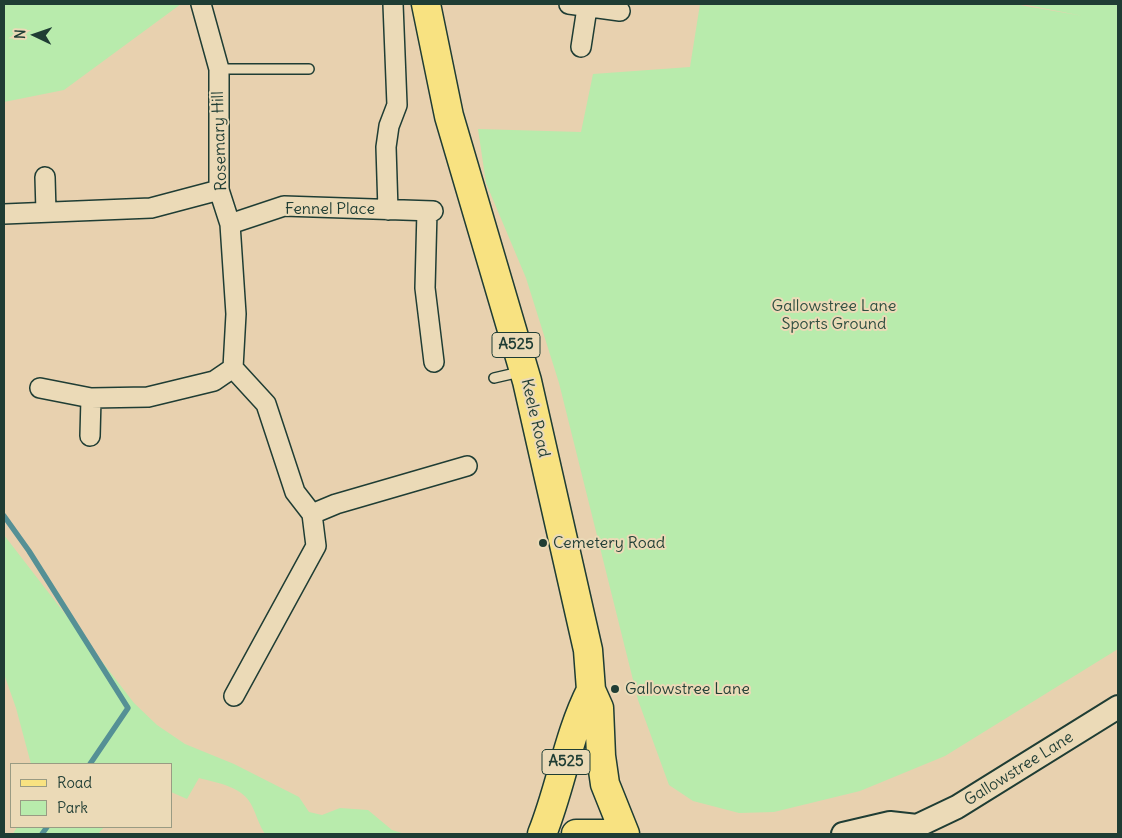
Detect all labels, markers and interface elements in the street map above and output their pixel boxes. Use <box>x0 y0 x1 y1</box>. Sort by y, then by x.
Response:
north arrow <box>10 10 60 60</box>
text: N <box>11 29 29 40</box>
street label: Rosemary Hill <box>209 91 231 191</box>
street label: Fennel Place <box>285 199 375 219</box>
park label: Gallowstree Lane Sports Ground <box>772 296 896 334</box>
road number: A525 <box>492 332 540 358</box>
street label: Keele Road <box>517 377 553 459</box>
place label: Cemetery Road <box>553 533 665 553</box>
marker: Cemetery Road <box>537 537 549 549</box>
place label: Gallowstree Lane <box>625 679 750 699</box>
marker: Gallowstree Lane <box>609 683 621 695</box>
street label: Gallowstree Lane <box>961 728 1077 810</box>
road number: A525 <box>542 750 590 774</box>
legend <box>10 763 172 828</box>
text: Road <box>57 773 92 792</box>
text: Park <box>57 798 88 817</box>

